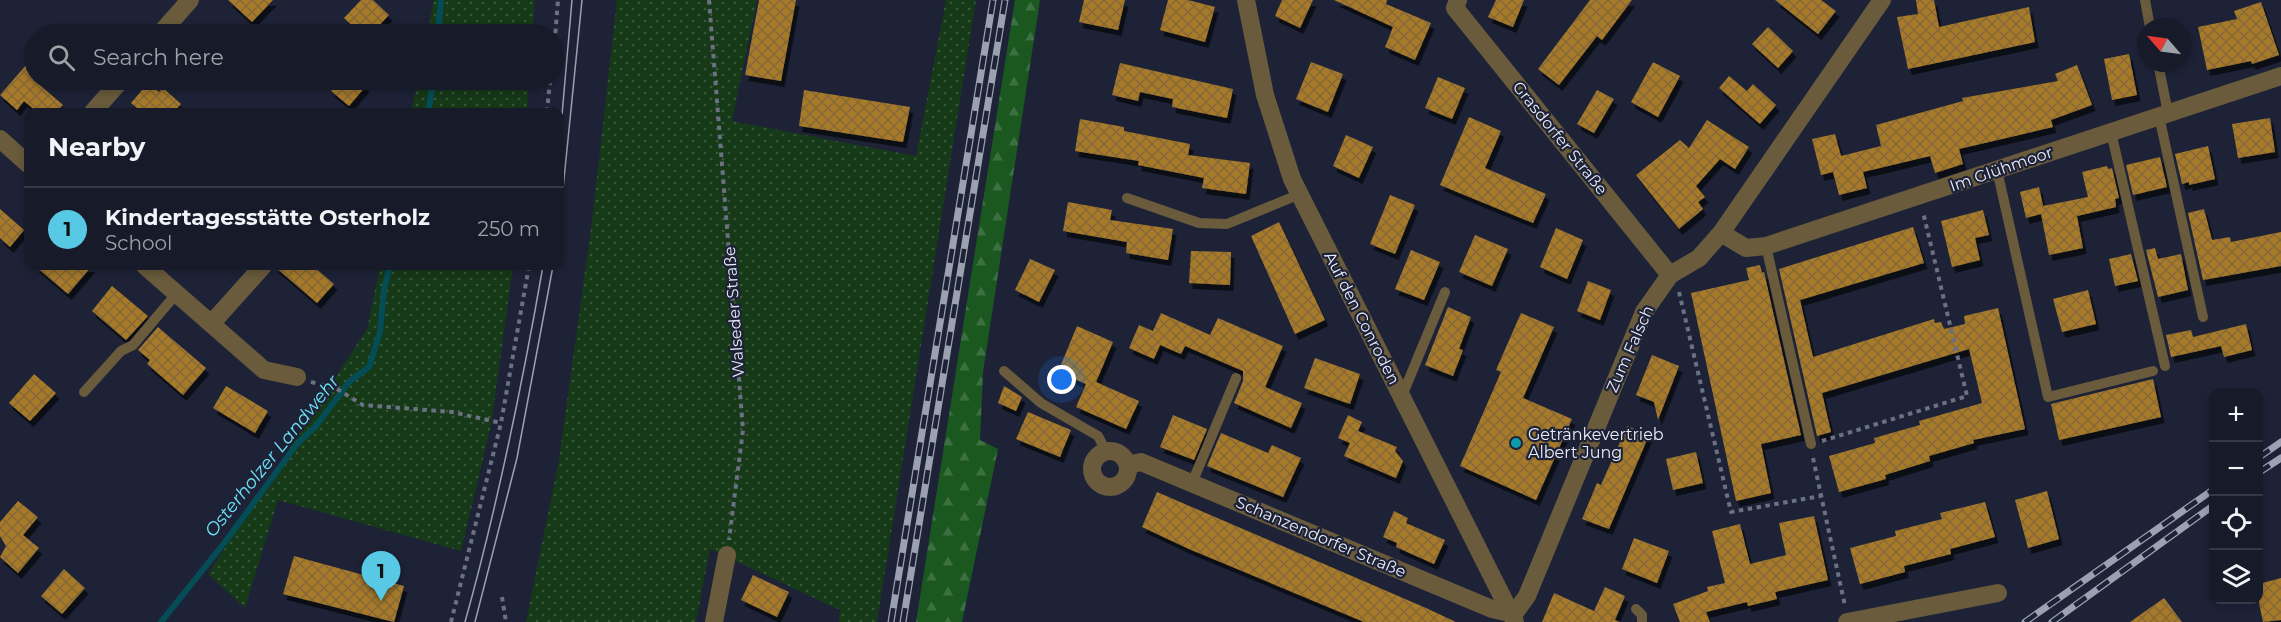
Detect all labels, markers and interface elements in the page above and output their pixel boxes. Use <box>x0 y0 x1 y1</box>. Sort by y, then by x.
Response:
north arrow <box>2137 18 2191 72</box>
search box <box>24 24 564 90</box>
icon: search <box>45 41 78 74</box>
text: Search here <box>93 44 224 71</box>
street label: Grasdorfer Straße <box>1509 78 1611 198</box>
text: Nearby <box>48 131 145 163</box>
street label: Im Glühmoor <box>1947 142 2055 196</box>
text: Kindertagesstätte Osterholz <box>105 204 430 231</box>
text: 1 <box>64 217 71 241</box>
text: 250 m <box>478 217 540 241</box>
text: School <box>105 231 172 255</box>
street label: Walseder Straße <box>720 246 748 378</box>
street label: Auf den Conroden <box>1320 248 1404 388</box>
street label: Zum Falsch <box>1602 303 1658 395</box>
your location <box>1047 365 1076 394</box>
water label: Osterholzer Landwehr <box>200 370 345 541</box>
map controls <box>2209 388 2263 604</box>
button: + <box>2209 388 2263 442</box>
place label: Getränkevertrieb Albert Jung <box>1528 425 1664 462</box>
marker: Getränkevertrieb Albert Jung <box>1509 436 1523 450</box>
button: − <box>2209 442 2263 496</box>
street label: Schanzendorfer Straße <box>1233 492 1409 582</box>
button: locate <box>2209 496 2263 550</box>
button: layers <box>2209 550 2263 604</box>
pin: 1 <box>362 552 400 601</box>

